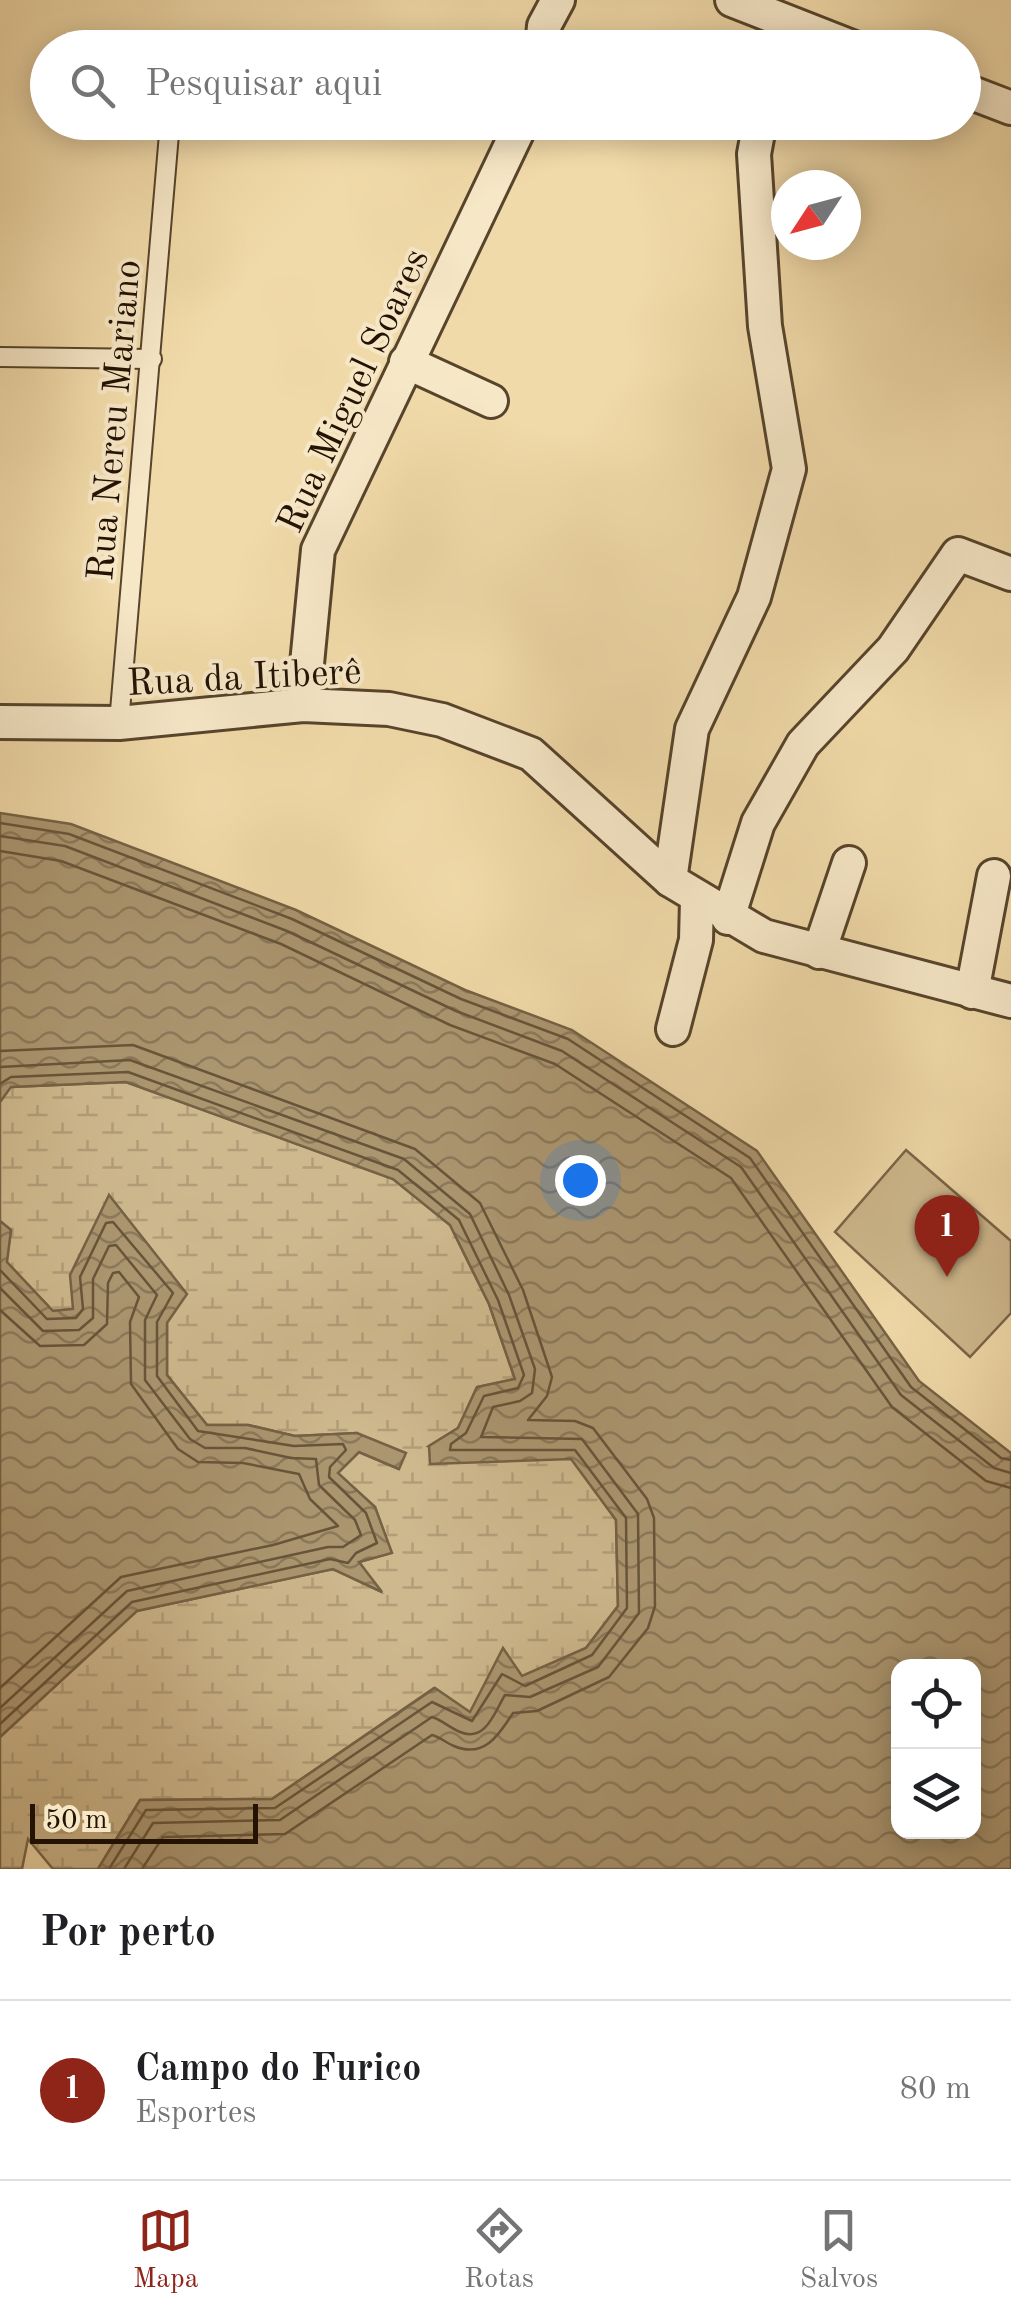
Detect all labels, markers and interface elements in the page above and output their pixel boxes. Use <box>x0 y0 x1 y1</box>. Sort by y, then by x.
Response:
search box <box>30 30 981 140</box>
icon: search <box>65 58 120 113</box>
text: Pesquisar aqui <box>145 66 382 104</box>
north arrow <box>771 170 861 260</box>
street label: Rua Miguel Soares <box>272 243 437 539</box>
street label: Rua Nereu Mariano <box>83 258 149 582</box>
street label: Rua da Itiberê <box>126 654 362 704</box>
your location <box>555 1155 606 1206</box>
pin: 1 <box>914 1194 980 1277</box>
map controls <box>891 1659 981 1839</box>
button: locate <box>891 1659 981 1749</box>
button: layers <box>891 1749 981 1839</box>
scale bar <box>30 1799 258 1844</box>
text: 50 m <box>45 1807 108 1835</box>
text: Por perto <box>40 1913 216 1955</box>
text: Campo do Furico <box>135 2051 422 2089</box>
text: 1 <box>63 2074 82 2106</box>
text: 80 m <box>900 2074 971 2106</box>
text: Esportes <box>135 2098 256 2130</box>
tab: Mapa <box>133 2203 199 2298</box>
tab: Rotas <box>464 2203 534 2298</box>
tab: Salvos <box>800 2203 878 2298</box>

